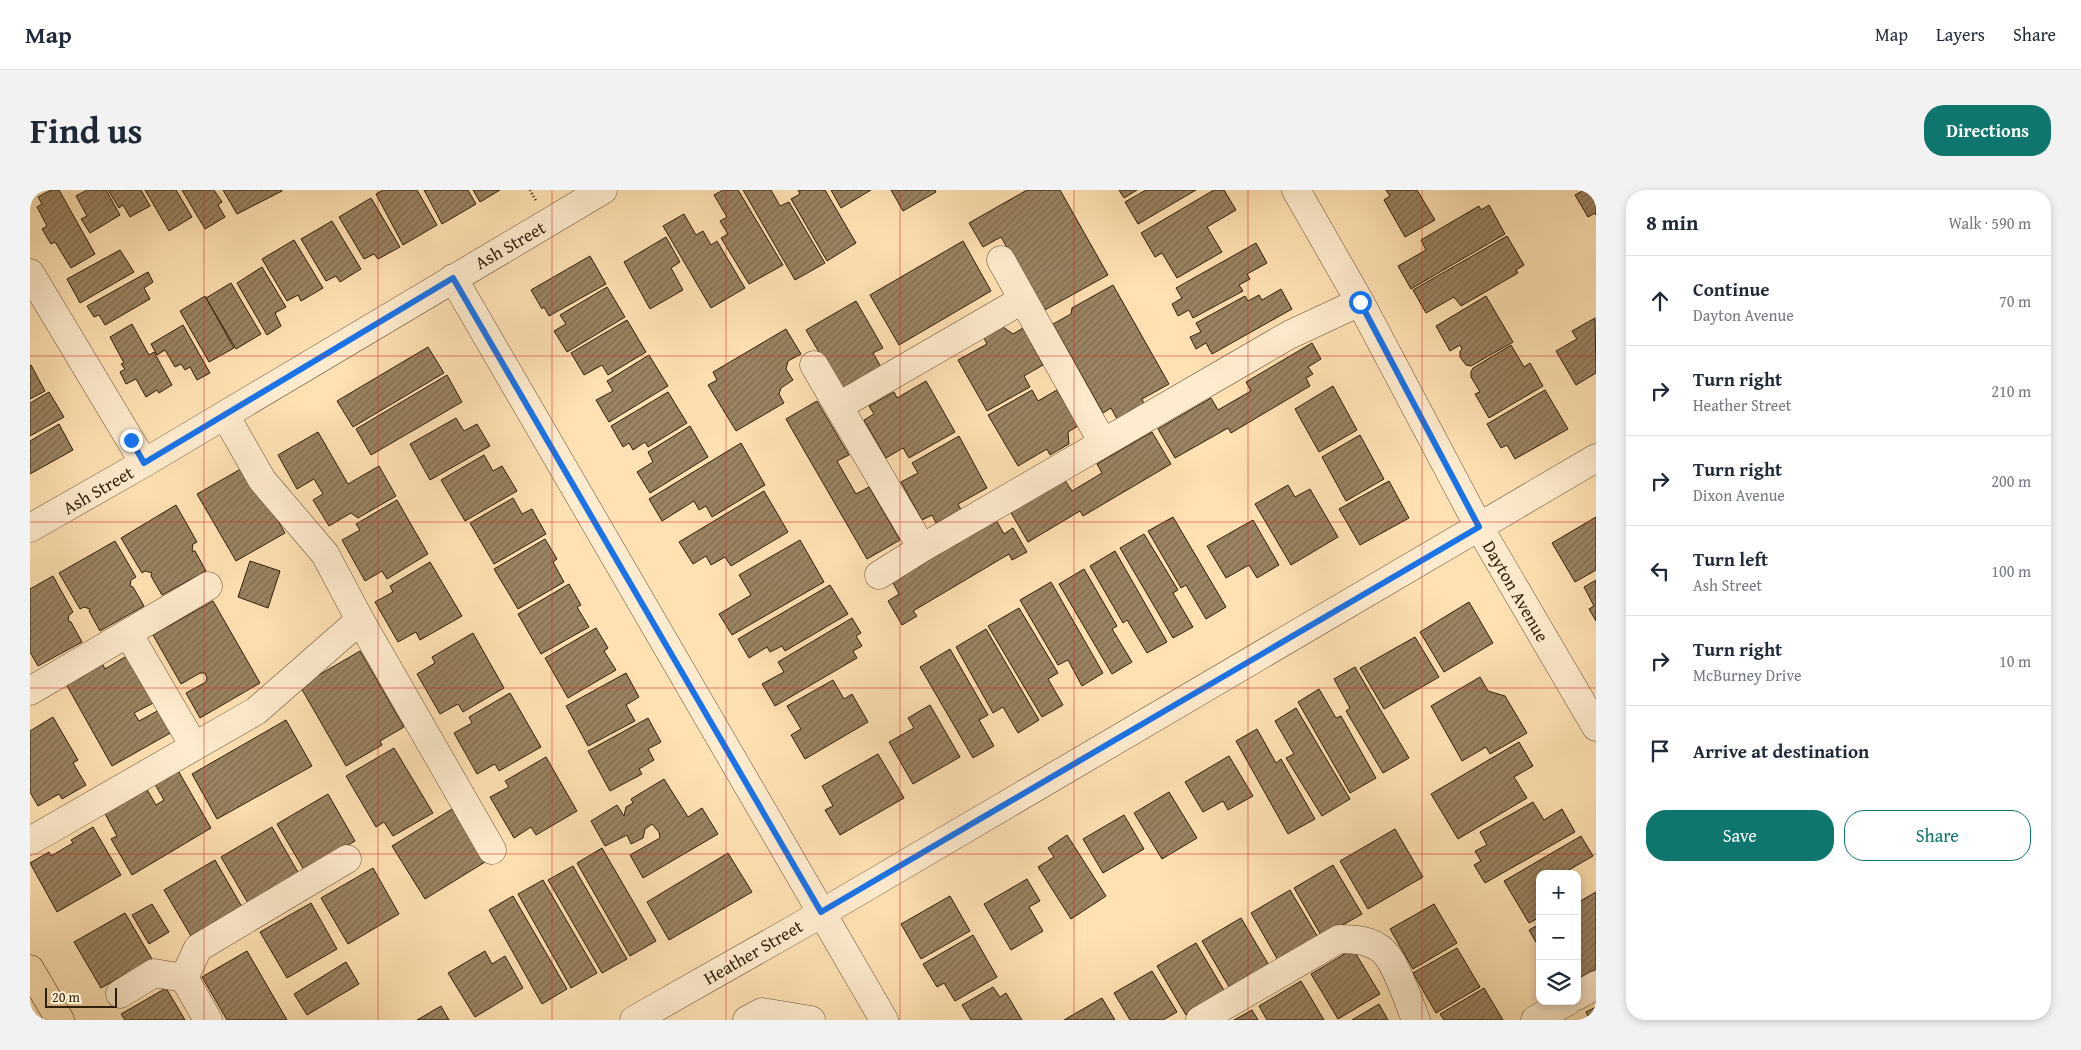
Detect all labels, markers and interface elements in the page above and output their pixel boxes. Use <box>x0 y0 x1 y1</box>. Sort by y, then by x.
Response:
text: Map <box>25 17 72 52</box>
text: Map <box>1875 21 1908 48</box>
text: Layers <box>1936 21 1985 48</box>
text: Share <box>2013 21 2056 48</box>
text: Find us <box>30 105 143 156</box>
button: Directions <box>1924 105 2051 156</box>
text: 8 min <box>1646 207 1698 238</box>
text: Walk · 590 m <box>1948 211 2031 235</box>
street label: Ash Street <box>470 214 551 276</box>
text: Continue <box>1693 275 1770 303</box>
icon: ahead <box>1646 287 1674 315</box>
text: 70 m <box>1999 289 2031 313</box>
route start <box>1349 291 1372 314</box>
text: Dayton Avenue <box>1693 303 1794 327</box>
text: Turn right <box>1693 365 1782 393</box>
icon: right <box>1646 377 1674 405</box>
text: 210 m <box>1991 379 2031 403</box>
text: Heather Street <box>1693 393 1791 417</box>
route end <box>120 429 143 452</box>
text: Turn right <box>1693 455 1782 483</box>
street label: Ash Street <box>58 459 139 521</box>
icon: right <box>1646 467 1674 495</box>
text: 200 m <box>1991 469 2031 493</box>
text: Dixon Avenue <box>1693 483 1785 507</box>
street label: Dayton Avenue <box>1476 535 1556 647</box>
text: Turn left <box>1693 545 1768 573</box>
icon: left <box>1646 557 1674 585</box>
text: 100 m <box>1991 559 2031 583</box>
text: Ash Street <box>1693 573 1762 597</box>
text: Turn right <box>1693 635 1782 663</box>
icon: right <box>1646 647 1674 675</box>
text: 10 m <box>1999 649 2031 673</box>
text: McBurney Drive <box>1693 663 1801 687</box>
icon: arrive <box>1646 737 1674 765</box>
text: Arrive at destination <box>1693 737 1869 765</box>
button: Save <box>1646 810 1834 861</box>
button: Share <box>1844 810 2031 861</box>
map controls <box>1536 870 1581 1005</box>
button: + <box>1536 870 1581 915</box>
street label: Heather Street <box>698 912 808 991</box>
button: − <box>1536 915 1581 960</box>
button: layers <box>1536 960 1581 1005</box>
scale bar <box>45 985 118 1008</box>
text: 20 m <box>52 987 80 1007</box>

